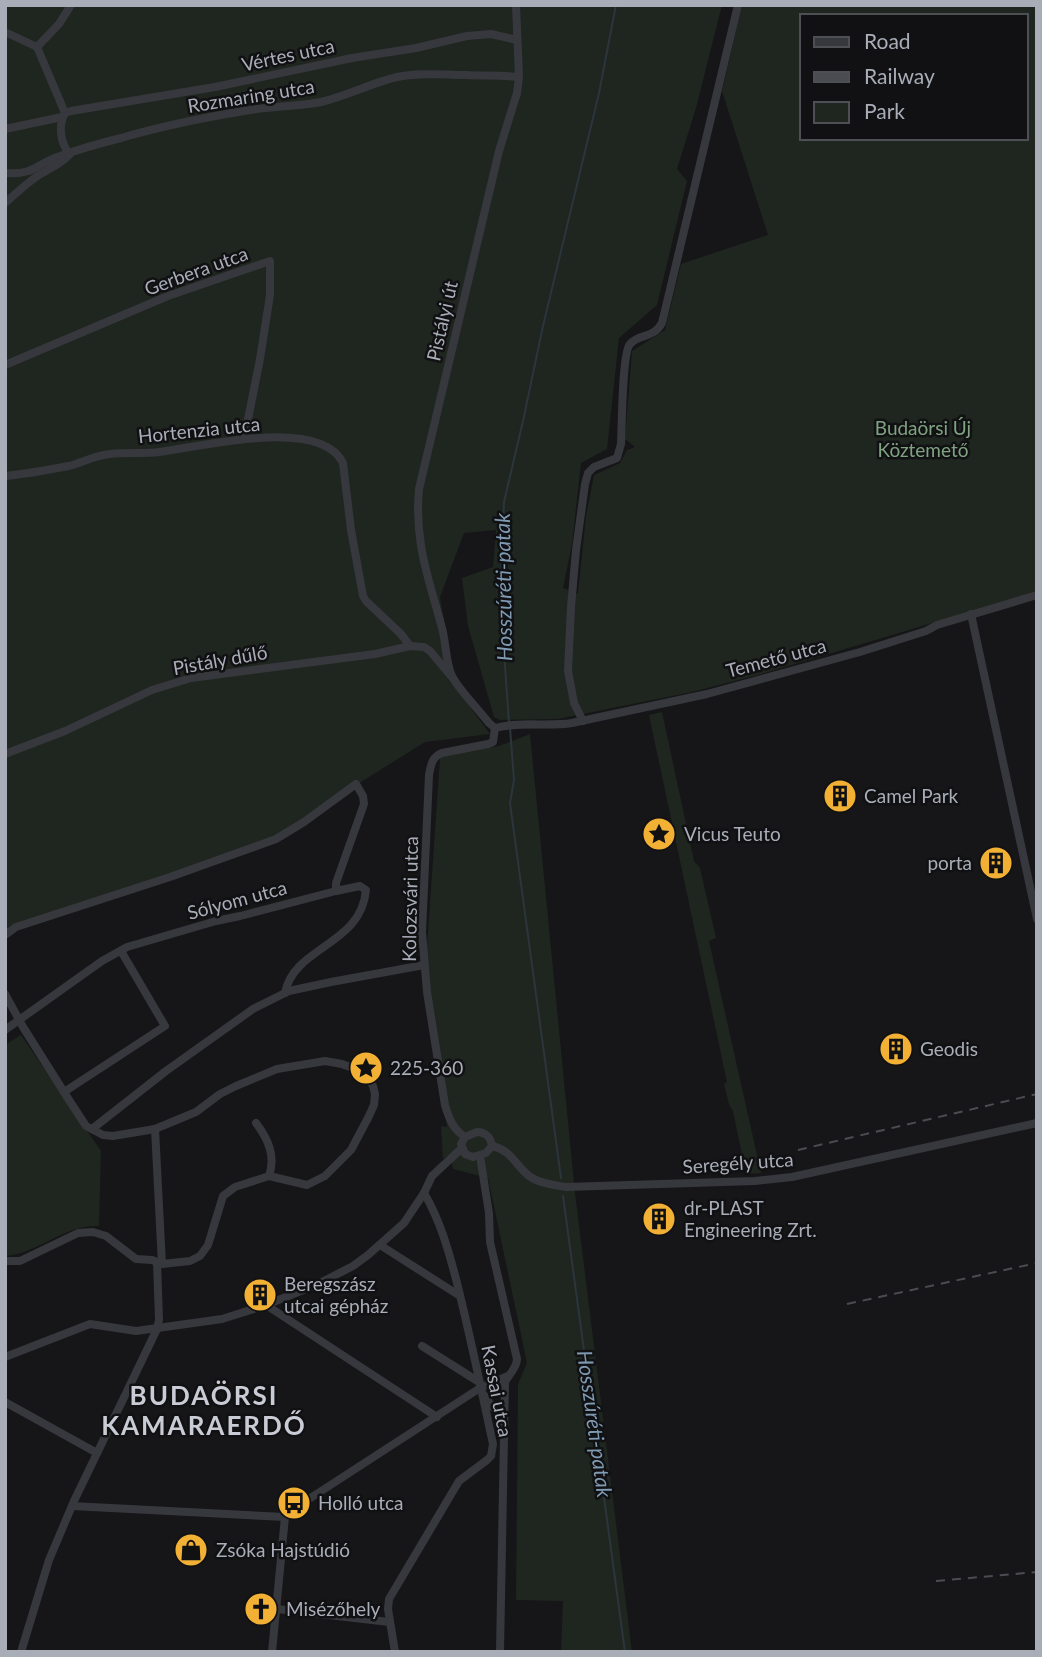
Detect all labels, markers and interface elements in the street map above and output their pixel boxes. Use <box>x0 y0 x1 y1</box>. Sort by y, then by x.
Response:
legend <box>800 14 1028 140</box>
text: Road <box>864 28 911 53</box>
street label: Vértes utca <box>239 33 336 76</box>
text: Railway <box>864 63 935 88</box>
street label: Rozmaring utca <box>186 74 316 117</box>
text: Park <box>864 98 905 123</box>
street label: Gerbera utca <box>141 241 251 300</box>
street label: Pistályi út <box>421 278 462 363</box>
street label: Hortenzia utca <box>137 412 261 447</box>
park label: Budaörsi Új Köztemető <box>875 416 971 461</box>
water label: Hosszúréti-patak <box>489 512 516 661</box>
street label: Temető utca <box>723 633 829 682</box>
street label: Pistály dűlő <box>171 640 269 679</box>
building icon: Camel Park <box>821 777 859 815</box>
place label: Camel Park <box>864 784 959 807</box>
place icon: Vicus Teuto <box>640 815 678 853</box>
place label: Vicus Teuto <box>684 822 781 845</box>
street label: Kolozsvári utca <box>397 836 422 962</box>
building icon: porta <box>977 844 1015 882</box>
place label: porta <box>927 851 972 874</box>
street label: Sólyom utca <box>185 875 289 924</box>
building icon: Geodis <box>877 1030 915 1068</box>
place label: Geodis <box>920 1037 978 1060</box>
place icon: 225-360 <box>347 1049 385 1087</box>
place label: 225-360 <box>390 1056 463 1079</box>
street label: Seregély utca <box>682 1147 794 1178</box>
place label: dr-PLAST Engineering Zrt. <box>684 1196 817 1241</box>
building icon: dr-PLAST Engineering Zrt. <box>640 1200 678 1238</box>
place label: Beregszász utcai gépház <box>284 1272 388 1317</box>
building icon: Beregszász utcai gépház <box>241 1276 279 1314</box>
street label: Kassai utca <box>477 1343 518 1439</box>
water label: Hosszúréti-patak <box>573 1349 618 1500</box>
district label: BUDAÖRSI KAMARAERDŐ <box>101 1379 307 1441</box>
bus stop icon: Holló utca <box>275 1484 313 1522</box>
place label: Holló utca <box>318 1491 403 1514</box>
shop icon: Zsóka Hajstúdió <box>172 1531 210 1569</box>
place label: Zsóka Hajstúdió <box>216 1538 350 1561</box>
church icon: Misézőhely <box>242 1590 280 1628</box>
place label: Misézőhely <box>286 1597 381 1620</box>

